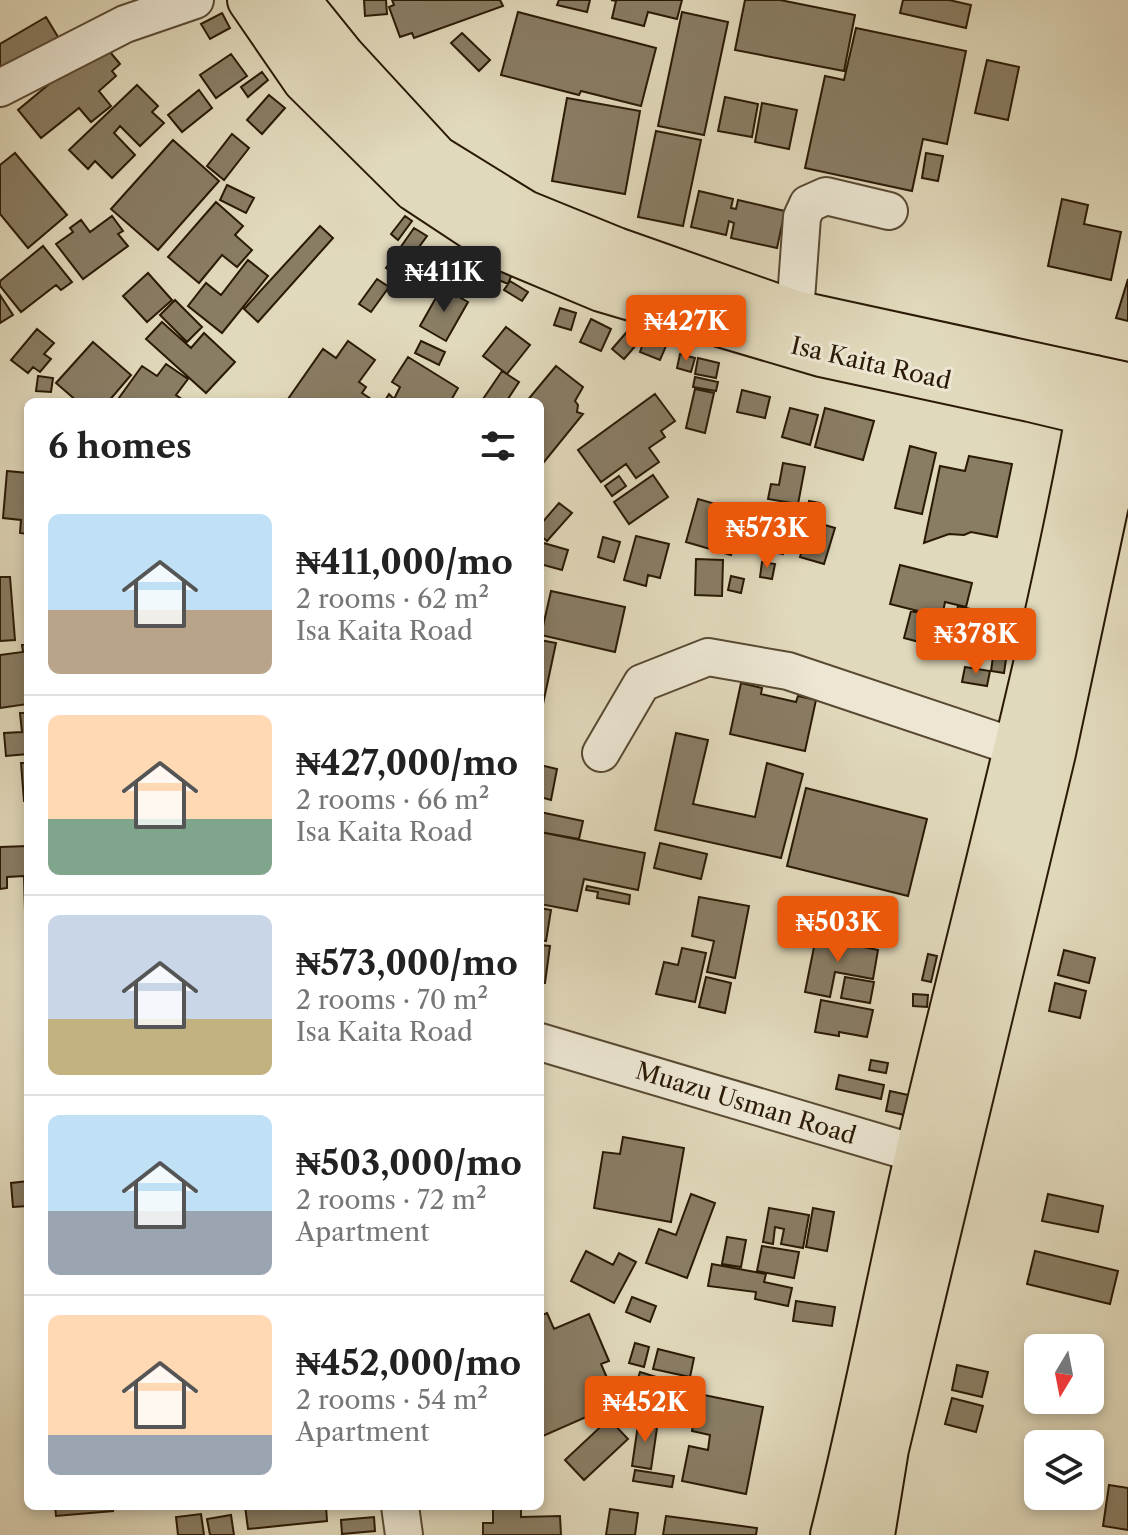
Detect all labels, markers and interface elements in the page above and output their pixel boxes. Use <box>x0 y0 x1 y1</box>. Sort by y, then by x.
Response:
pin: ₦411K <box>388 246 500 314</box>
text: ₦411K <box>405 256 483 288</box>
pin: ₦427K <box>630 295 742 363</box>
text: ₦427K <box>644 305 728 337</box>
street label: Isa Kaita Road <box>788 330 954 396</box>
icon: filters <box>476 424 520 468</box>
text: 6 homes <box>48 425 192 467</box>
pin: ₦573K <box>711 502 823 570</box>
text: ₦573K <box>726 512 808 544</box>
text: ₦411,000/mo <box>296 541 513 583</box>
icon: home <box>112 546 208 642</box>
text: 2 rooms · 62 m² <box>296 583 489 615</box>
pin: ₦378K <box>920 608 1032 676</box>
text: Isa Kaita Road <box>296 615 473 647</box>
text: ₦378K <box>934 618 1018 650</box>
text: ₦427,000/mo <box>296 742 518 784</box>
icon: home <box>112 747 208 843</box>
text: 2 rooms · 66 m² <box>296 784 489 816</box>
text: Isa Kaita Road <box>296 816 473 848</box>
pin: ₦503K <box>782 896 894 964</box>
text: ₦503K <box>795 906 881 938</box>
text: ₦573,000/mo <box>296 942 518 984</box>
icon: home <box>112 947 208 1043</box>
text: 2 rooms · 70 m² <box>296 984 488 1016</box>
text: Isa Kaita Road <box>296 1016 473 1048</box>
street label: Muazu Usman Road <box>632 1056 860 1150</box>
text: ₦503,000/mo <box>296 1142 522 1184</box>
icon: home <box>112 1147 208 1243</box>
text: 2 rooms · 72 m² <box>296 1184 487 1216</box>
text: Apartment <box>296 1216 429 1248</box>
north arrow <box>1024 1334 1104 1414</box>
map controls <box>1024 1334 1104 1510</box>
text: ₦452,000/mo <box>296 1342 521 1384</box>
icon: home <box>112 1347 208 1443</box>
pin: ₦452K <box>589 1376 701 1444</box>
text: 2 rooms · 54 m² <box>296 1384 488 1416</box>
text: ₦452K <box>603 1386 687 1418</box>
text: Apartment <box>296 1416 429 1448</box>
button: layers <box>1024 1430 1104 1510</box>

